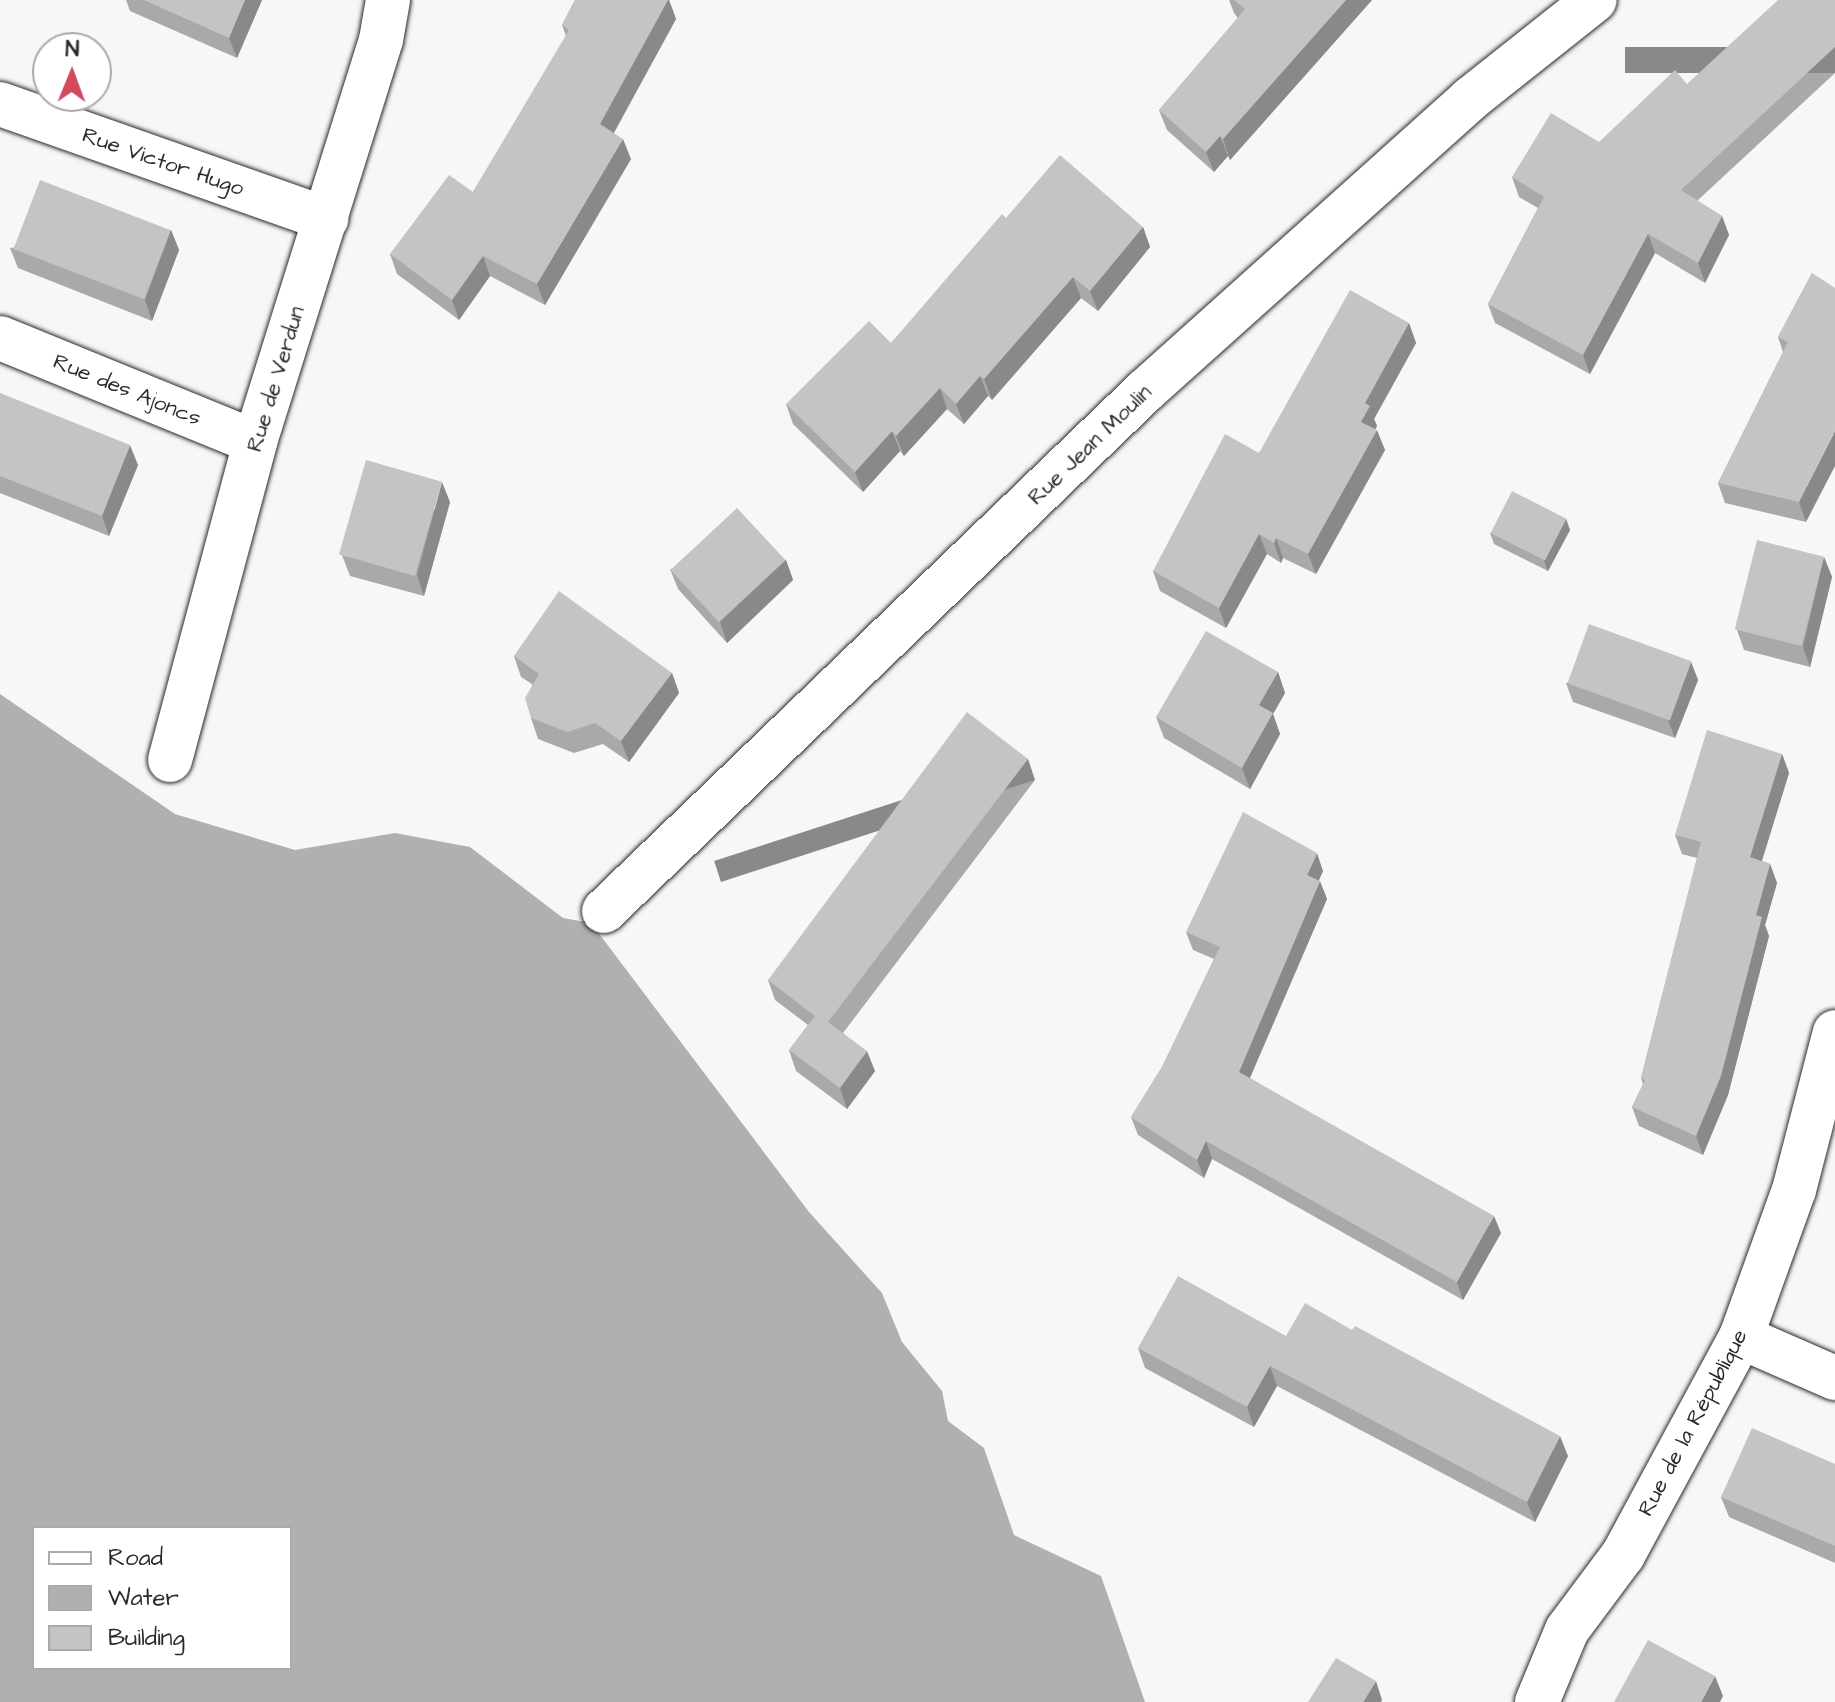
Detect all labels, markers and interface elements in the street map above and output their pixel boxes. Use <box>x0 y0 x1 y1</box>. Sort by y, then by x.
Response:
north arrow <box>32 32 112 112</box>
text: N <box>65 34 80 65</box>
street label: Rue Victor Hugo <box>79 122 247 202</box>
street label: Rue de Verdun <box>241 303 311 455</box>
street label: Rue des Ajoncs <box>49 348 205 432</box>
street label: Rue Jean Moulin <box>1023 379 1157 511</box>
street label: Rue de la République <box>1633 1325 1753 1521</box>
legend <box>32 1526 292 1670</box>
text: Road <box>108 1541 163 1575</box>
text: Water <box>108 1581 179 1615</box>
text: Building <box>108 1621 185 1655</box>

